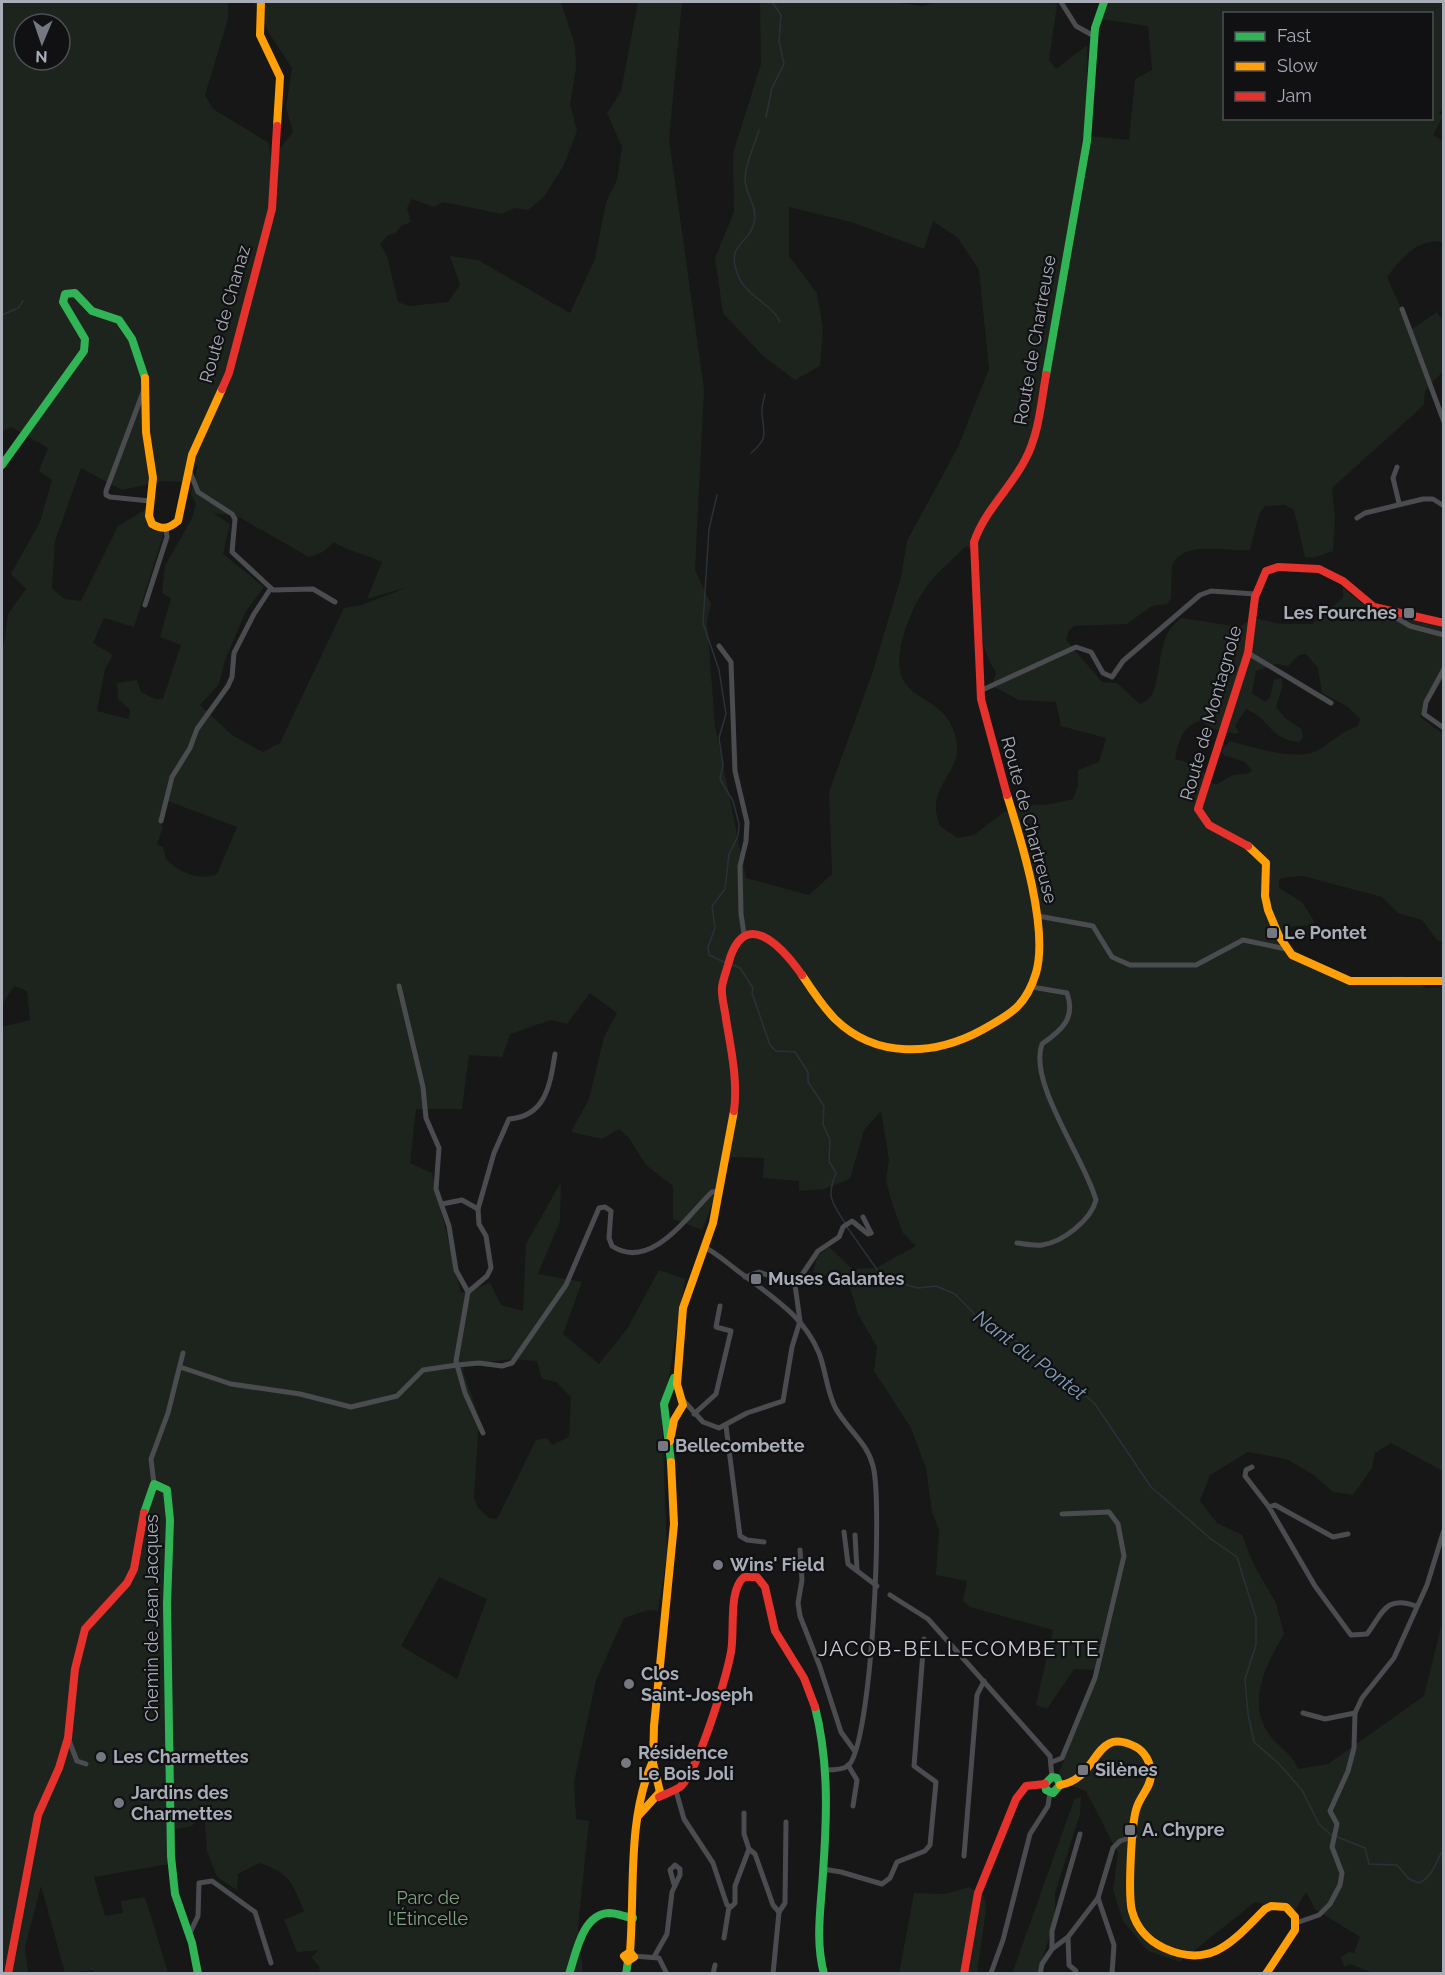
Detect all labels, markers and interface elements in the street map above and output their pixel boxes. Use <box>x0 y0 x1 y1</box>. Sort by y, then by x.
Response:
north arrow <box>12 12 72 72</box>
legend <box>1223 12 1433 120</box>
text: Fast <box>1277 25 1311 46</box>
text: N <box>35 47 48 66</box>
text: Slow <box>1277 55 1318 76</box>
text: Jam <box>1277 85 1312 106</box>
street label: Route de Chanaz <box>195 243 254 385</box>
street label: Route de Chartreuse <box>1009 253 1060 426</box>
place label: Les Fourches <box>1283 602 1397 623</box>
marker: Les Fourches <box>1402 606 1416 620</box>
street label: Route de Montagnole <box>1176 623 1246 803</box>
street label: Route de Chartreuse <box>997 734 1062 906</box>
place label: Le Pontet <box>1284 922 1367 943</box>
marker: Le Pontet <box>1265 926 1279 940</box>
place label: Muses Galantes <box>768 1268 904 1289</box>
marker: Muses Galantes <box>749 1272 763 1286</box>
water label: Nant du Pontet <box>969 1305 1092 1406</box>
place label: Bellecombette <box>675 1435 805 1456</box>
marker: Bellecombette <box>656 1439 670 1453</box>
street label: Chemin de Jean Jacques <box>141 1514 162 1722</box>
place label: Wins' Field <box>730 1554 825 1575</box>
marker: Wins' Field <box>711 1558 725 1572</box>
district label: JACOB-BELLECOMBETTE <box>818 1636 1100 1661</box>
place label: Clos Saint-Joseph <box>641 1663 753 1705</box>
marker: Clos Saint-Joseph <box>622 1677 636 1691</box>
place label: Résidence Le Bois Joli <box>638 1742 734 1784</box>
place label: Les Charmettes <box>113 1746 249 1767</box>
marker: Les Charmettes <box>94 1750 108 1764</box>
marker: Résidence Le Bois Joli <box>619 1756 633 1770</box>
place label: Silènes <box>1095 1759 1158 1780</box>
marker: Silènes <box>1076 1763 1090 1777</box>
place label: Jardins des Charmettes <box>131 1782 232 1824</box>
marker: Jardins des Charmettes <box>112 1796 126 1810</box>
place label: A. Chypre <box>1142 1819 1225 1840</box>
marker: A. Chypre <box>1123 1823 1137 1837</box>
park label: Parc de l'Étincelle <box>388 1887 469 1929</box>

